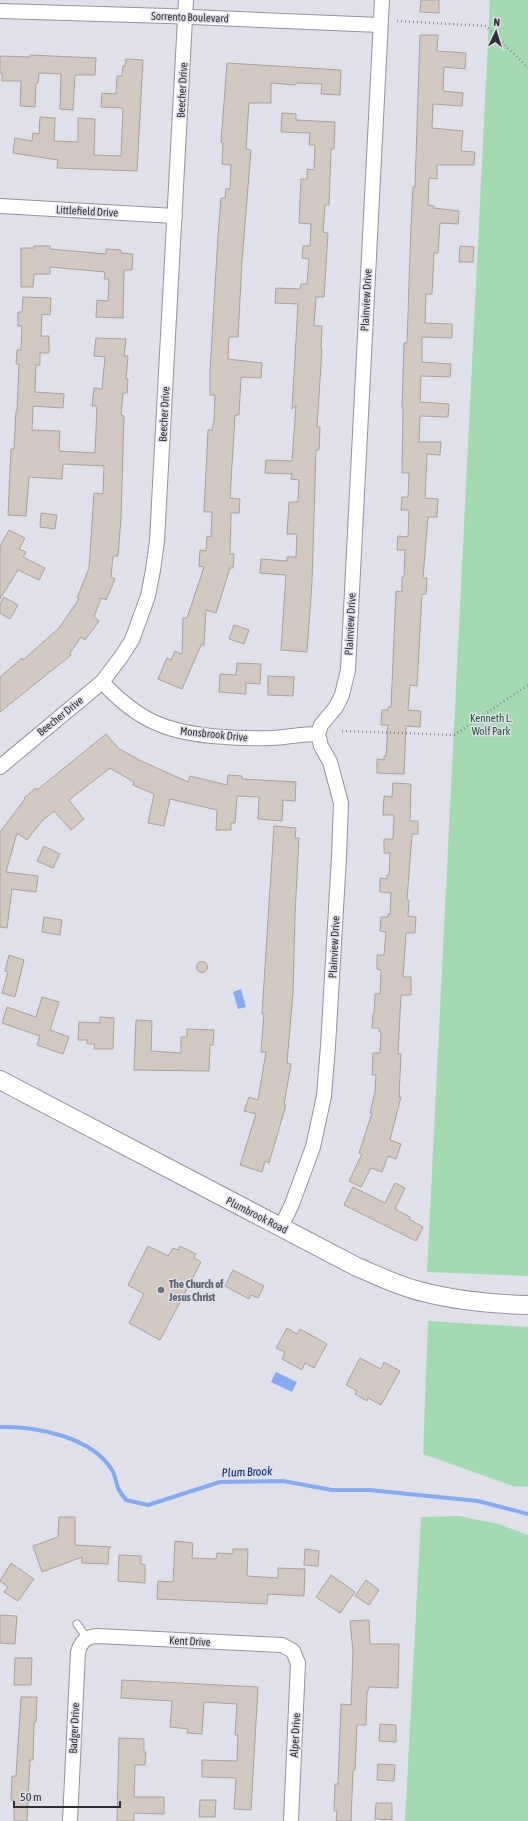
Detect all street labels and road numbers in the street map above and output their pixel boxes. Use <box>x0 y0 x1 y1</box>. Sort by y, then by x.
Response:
street label: Sorrento Boulevard <box>151 10 229 24</box>
street label: Beecher Drive <box>175 62 189 118</box>
street label: Littlefield Drive <box>56 203 118 219</box>
street label: Plainview Drive <box>358 268 374 332</box>
street label: Beecher Drive <box>157 386 171 442</box>
street label: Plainview Drive <box>342 592 358 656</box>
street label: Beecher Drive <box>35 694 85 738</box>
street label: Monsbrook Drive <box>179 724 249 744</box>
street label: Plainview Drive <box>326 915 342 979</box>
street label: Plumbrook Road <box>224 1194 290 1236</box>
street label: Kent Drive <box>169 1634 211 1648</box>
street label: Badger Drive <box>67 1702 81 1754</box>
street label: Alper Drive <box>288 1712 302 1758</box>

